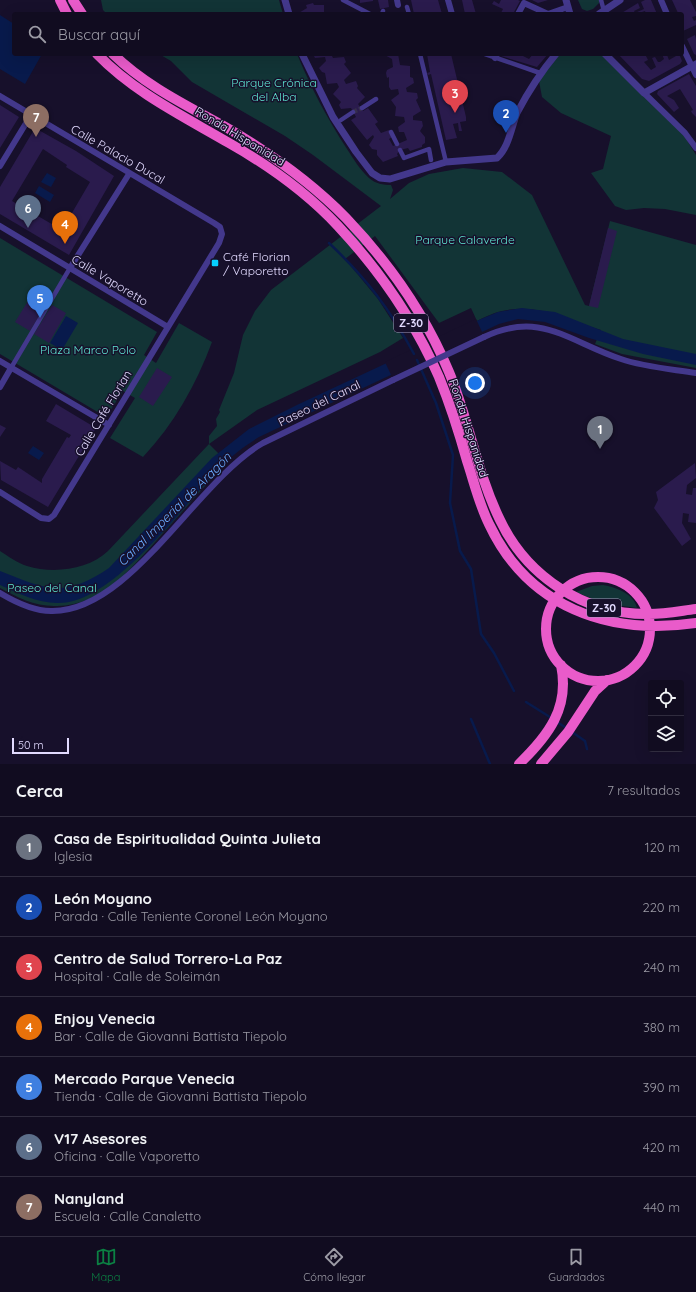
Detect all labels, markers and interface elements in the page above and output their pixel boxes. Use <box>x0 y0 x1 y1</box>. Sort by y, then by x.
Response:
search box <box>12 12 684 56</box>
icon: search <box>26 23 48 45</box>
text: Buscar aquí <box>58 25 140 44</box>
park label: Parque Crónica del Alba <box>231 75 317 104</box>
pin: 3 <box>442 80 468 113</box>
pin: 2 <box>493 100 519 133</box>
street label: Ronda Hispanidad <box>192 103 288 169</box>
pin: 7 <box>23 104 49 137</box>
street label: Calle Palacio Ducal <box>68 121 168 187</box>
pin: 6 <box>15 195 41 228</box>
pin: 4 <box>52 211 78 244</box>
park label: Parque Calaverde <box>415 232 515 247</box>
place label: Café Florian / Vaporetto <box>223 249 290 278</box>
street label: Calle Vaporetto <box>69 251 151 309</box>
marker: Café Florian / Vaporetto <box>210 258 220 268</box>
pin: 5 <box>27 285 53 318</box>
road number: Z-30 <box>394 314 428 332</box>
park label: Plaza Marco Polo <box>40 342 136 357</box>
street label: Calle Café Florian <box>71 367 135 459</box>
your location <box>465 373 485 393</box>
street label: Paseo del Canal <box>276 377 362 429</box>
street label: Ronda Hispanidad <box>446 377 492 479</box>
pin: 1 <box>587 416 613 449</box>
water label: Canal Imperial de Aragón <box>114 448 235 569</box>
park label: Paseo del Canal <box>7 580 97 595</box>
road number: Z-30 <box>587 599 621 617</box>
map controls <box>648 680 684 752</box>
button: locate <box>648 680 684 716</box>
button: layers <box>648 716 684 752</box>
scale bar <box>12 736 69 755</box>
text: 50 m <box>18 738 44 752</box>
text: Cerca <box>16 780 63 801</box>
text: 7 resultados <box>607 782 680 798</box>
text: Casa de Espiritualidad Quinta Julieta <box>54 829 321 848</box>
text: 1 <box>26 839 32 855</box>
text: 120 m <box>645 839 680 855</box>
text: Iglesia <box>54 848 92 864</box>
text: León Moyano <box>54 889 152 908</box>
text: 2 <box>25 899 33 915</box>
text: 220 m <box>642 899 680 915</box>
text: Parada · Calle Teniente Coronel León Moyano <box>54 908 328 924</box>
text: Centro de Salud Torrero-La Paz <box>54 949 282 968</box>
text: 3 <box>26 959 32 975</box>
text: 240 m <box>643 959 680 975</box>
text: Hospital · Calle de Soleimán <box>54 968 220 984</box>
text: Enjoy Venecia <box>54 1009 155 1028</box>
text: 4 <box>25 1019 33 1035</box>
text: 380 m <box>643 1019 680 1035</box>
text: Bar · Calle de Giovanni Battista Tiepolo <box>54 1028 287 1044</box>
text: Mercado Parque Venecia <box>54 1069 235 1088</box>
text: 5 <box>25 1079 33 1095</box>
text: 390 m <box>643 1079 680 1095</box>
text: Tienda · Calle de Giovanni Battista Tiepolo <box>54 1088 307 1104</box>
text: V17 Asesores <box>54 1129 147 1148</box>
text: 6 <box>25 1139 33 1155</box>
text: 420 m <box>643 1139 680 1155</box>
text: Oficina · Calle Vaporetto <box>54 1148 200 1164</box>
text: Nanyland <box>54 1189 124 1208</box>
text: 7 <box>25 1199 33 1215</box>
text: 440 m <box>643 1199 680 1215</box>
text: Escuela · Calle Canaletto <box>54 1208 201 1224</box>
tab: Mapa <box>91 1246 120 1284</box>
tab: Cómo llegar <box>303 1246 366 1284</box>
tab: Guardados <box>548 1246 605 1284</box>

